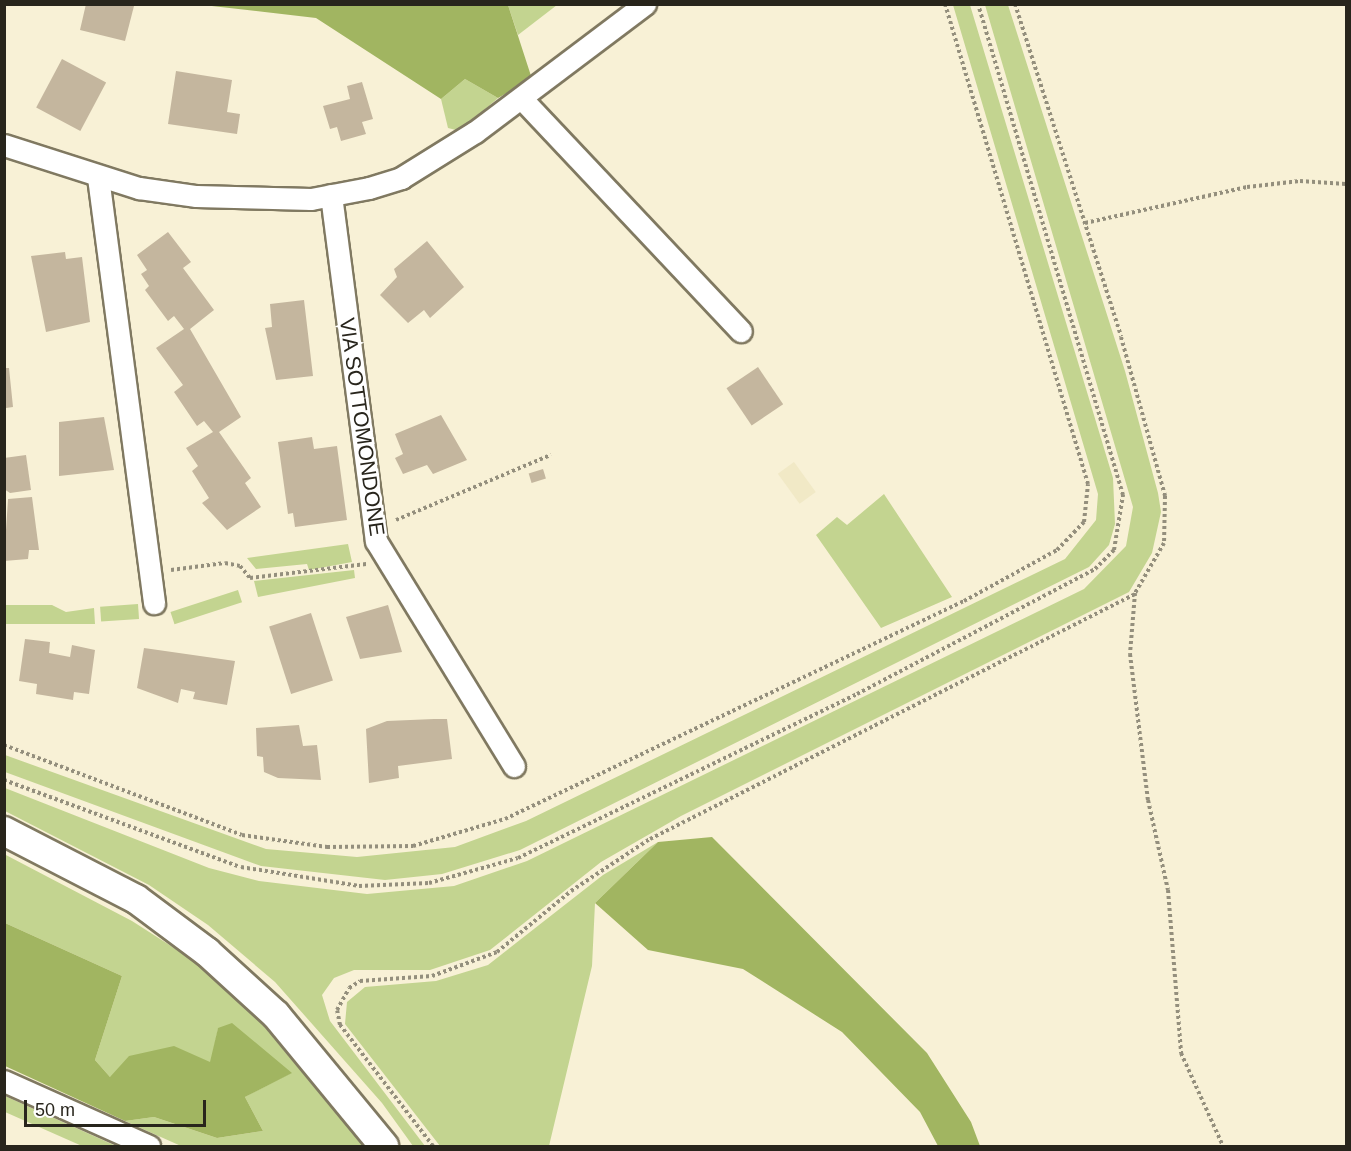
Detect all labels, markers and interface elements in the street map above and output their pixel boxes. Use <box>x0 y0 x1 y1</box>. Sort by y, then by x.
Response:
street label: VIA SOTTOMONDONE <box>334 316 390 538</box>
scale bar <box>27 1088 208 1126</box>
text: 50 m <box>35 1100 75 1120</box>

